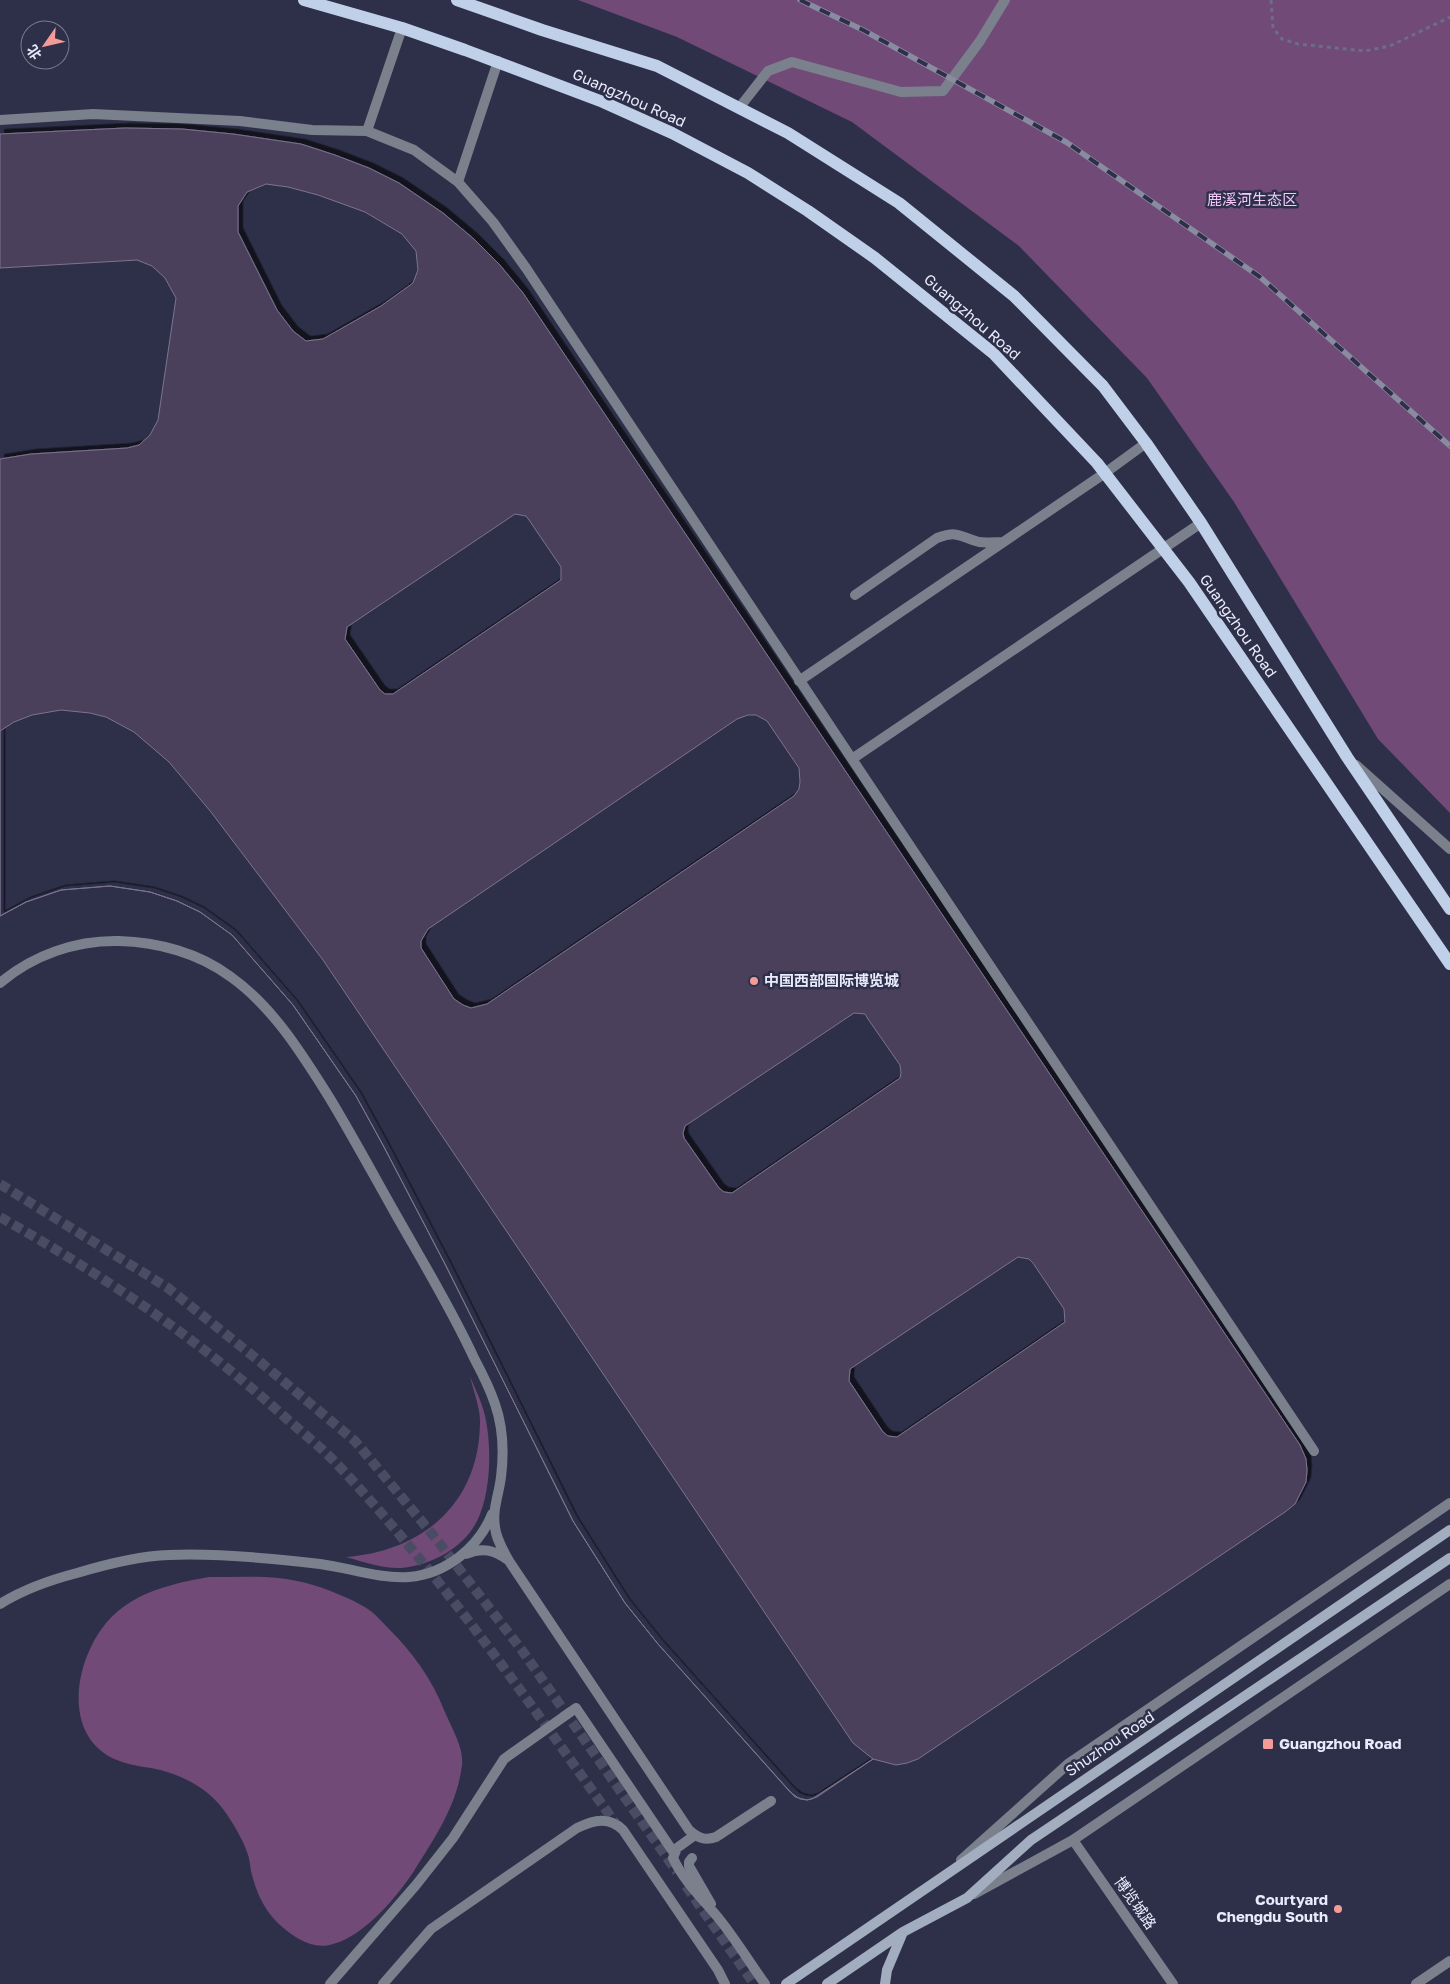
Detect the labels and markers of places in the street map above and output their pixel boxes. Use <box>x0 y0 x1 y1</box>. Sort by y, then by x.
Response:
place label: 中国西部国际博览城 <box>764 971 899 989</box>
marker: 中国西部国际博览城 <box>748 975 760 987</box>
place label: Guangzhou Road <box>1279 1734 1401 1752</box>
marker: Guangzhou Road <box>1261 1737 1275 1751</box>
place label: Courtyard Chengdu South <box>1216 1890 1328 1925</box>
marker: Courtyard Chengdu South <box>1332 1903 1344 1915</box>

